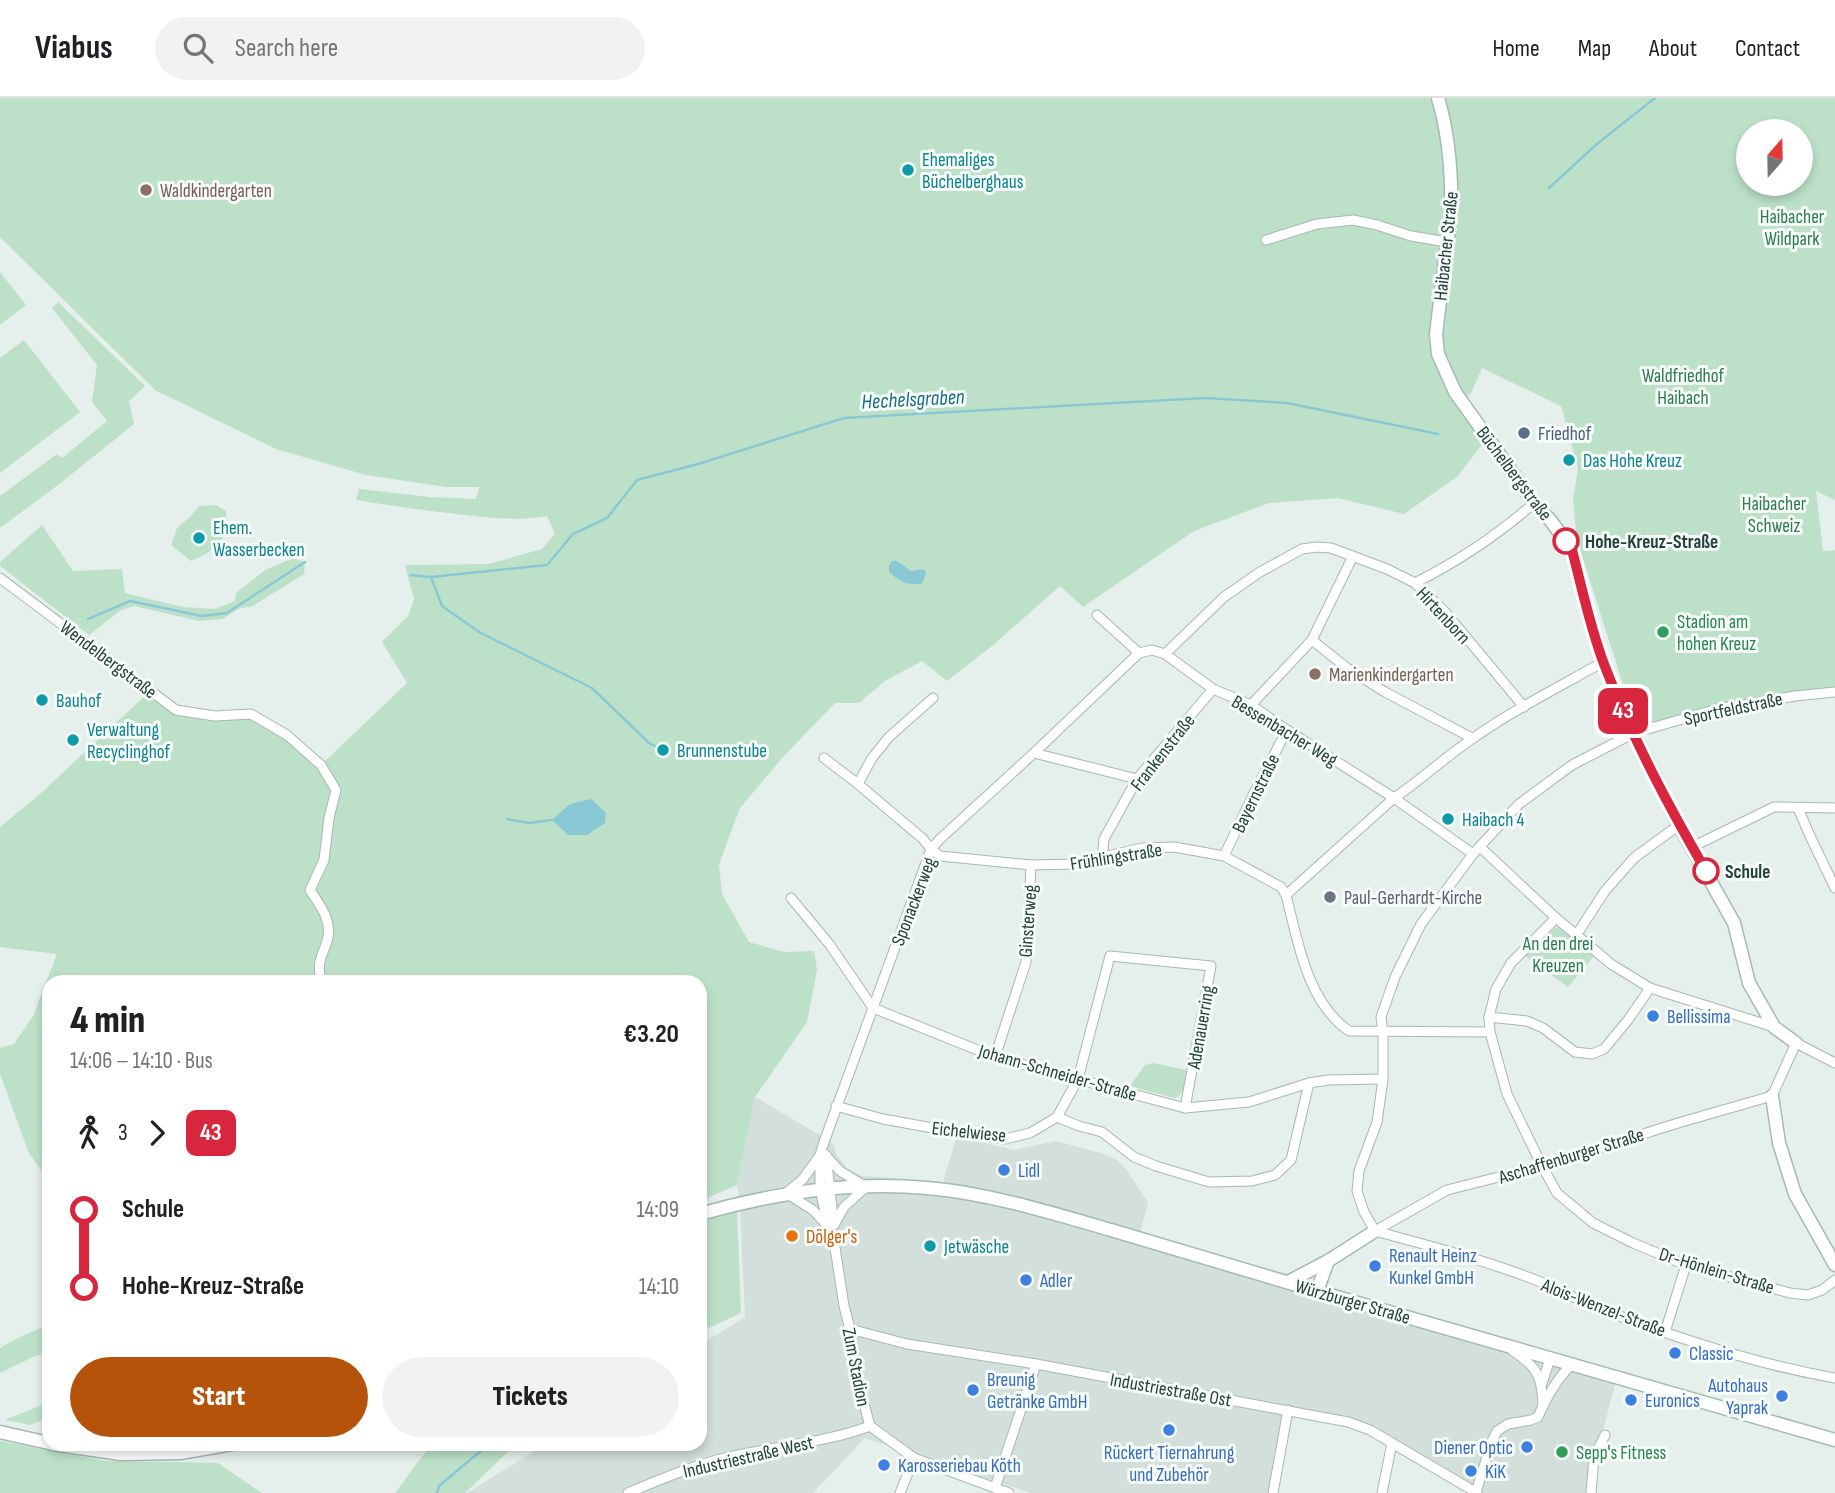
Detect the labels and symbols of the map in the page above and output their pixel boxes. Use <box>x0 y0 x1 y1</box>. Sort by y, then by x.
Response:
north arrow <box>1736 119 1813 196</box>
place label: Ehemaliges Büchelberghaus <box>922 149 1024 194</box>
marker: Ehemaliges Büchelberghaus <box>900 162 916 178</box>
place label: Waldkindergarten <box>160 180 272 203</box>
marker: Waldkindergarten <box>138 182 154 198</box>
street label: Haibacher Straße <box>1429 190 1464 302</box>
park label: Haibacher Wildpark <box>1760 206 1825 251</box>
park label: Waldfriedhof Haibach <box>1642 365 1725 410</box>
water label: Hechelsgraben <box>861 384 965 415</box>
street label: Büchelbergstraße <box>1471 422 1557 526</box>
place label: Friedhof <box>1538 423 1592 446</box>
marker: Friedhof <box>1516 425 1532 441</box>
place label: Das Hohe Kreuz <box>1583 450 1682 473</box>
marker: Das Hohe Kreuz <box>1561 452 1577 468</box>
park label: Haibacher Schweiz <box>1742 493 1807 538</box>
place label: Ehem. Wasserbecken <box>213 517 305 562</box>
marker: Hohe-Kreuz-Straße <box>1553 528 1579 554</box>
marker: Ehem. Wasserbecken <box>191 530 207 546</box>
place label: Hohe-Kreuz-Straße <box>1585 531 1718 554</box>
street label: Hirtenborn <box>1411 583 1475 649</box>
place label: Stadion am hohen Kreuz <box>1677 611 1756 656</box>
street label: Wendelbergstraße <box>55 616 161 704</box>
marker: Stadion am hohen Kreuz <box>1655 624 1671 640</box>
place label: Marienkindergarten <box>1329 664 1454 687</box>
marker: Marienkindergarten <box>1307 666 1323 682</box>
line badge: 43 <box>1592 688 1654 734</box>
street label: Sportfeldstraße <box>1682 688 1785 731</box>
place label: Bauhof <box>56 690 102 713</box>
street label: Bessenbacher Weg <box>1227 691 1342 772</box>
marker: Bauhof <box>34 692 50 708</box>
street label: Frankenstraße <box>1126 710 1200 796</box>
place label: Verwaltung Recyclinghof <box>87 719 171 764</box>
marker: Verwaltung Recyclinghof <box>65 732 81 748</box>
place label: Brunnenstube <box>677 740 767 763</box>
marker: Brunnenstube <box>655 742 671 758</box>
street label: Bayernstraße <box>1227 751 1285 837</box>
place label: Haibach 4 <box>1462 809 1524 832</box>
marker: Haibach 4 <box>1440 811 1456 827</box>
street label: Frühlingstraße <box>1069 839 1164 876</box>
street label: Sponackerweg <box>887 854 942 949</box>
marker: Schule <box>1693 858 1719 884</box>
place label: Schule <box>1725 861 1770 884</box>
street label: Ginsterweg <box>1014 884 1043 958</box>
place label: Paul-Gerhardt-Kirche <box>1344 887 1482 910</box>
marker: Paul-Gerhardt-Kirche <box>1322 889 1338 905</box>
park label: An den drei Kreuzen <box>1522 933 1593 978</box>
street label: Adenauerring <box>1183 983 1220 1072</box>
place label: Bellissima <box>1667 1006 1731 1029</box>
marker: Bellissima <box>1645 1008 1661 1024</box>
street label: Johann-Schneider-Straße <box>975 1040 1139 1107</box>
street label: Eichelwiese <box>931 1117 1007 1148</box>
street label: Aschaffenburger Straße <box>1495 1123 1647 1190</box>
place label: Lidl <box>1018 1160 1040 1183</box>
marker: Lidl <box>996 1162 1012 1178</box>
place label: Dölger's <box>806 1226 857 1249</box>
marker: Dölger's <box>784 1228 800 1244</box>
place label: Jetwäsche <box>943 1236 1009 1259</box>
marker: Jetwäsche <box>922 1238 938 1254</box>
street label: Dr-Hönlein-Straße <box>1656 1243 1777 1300</box>
place label: Renault Heinz Kunkel GmbH <box>1389 1245 1477 1290</box>
marker: Renault Heinz Kunkel GmbH <box>1367 1258 1383 1274</box>
place label: Adler <box>1039 1270 1073 1293</box>
marker: Adler <box>1018 1272 1034 1288</box>
street label: Alois-Wenzel-Straße <box>1537 1274 1669 1343</box>
street label: Würzburger Straße <box>1292 1275 1413 1330</box>
street label: Zum Stadion <box>837 1326 874 1408</box>
place label: Classic <box>1689 1343 1734 1366</box>
marker: Classic <box>1667 1345 1683 1361</box>
street label: Industriestraße Ost <box>1108 1368 1233 1412</box>
place label: Breunig Getränke GmbH <box>987 1369 1087 1414</box>
place label: Autohaus Yaprak <box>1707 1375 1769 1420</box>
marker: Breunig Getränke GmbH <box>965 1382 981 1398</box>
marker: Autohaus Yaprak <box>1774 1388 1790 1404</box>
place label: Euronics <box>1645 1390 1700 1413</box>
marker: Euronics <box>1623 1392 1639 1408</box>
marker: Rückert Tiernahrung und Zubehör <box>1161 1422 1177 1438</box>
street label: Industriestraße West <box>681 1431 816 1484</box>
place label: Diener Optic <box>1434 1437 1513 1460</box>
marker: Diener Optic <box>1519 1439 1535 1455</box>
place label: Rückert Tiernahrung und Zubehör <box>1104 1442 1235 1487</box>
place label: Sepp's Fitness <box>1576 1442 1667 1465</box>
marker: Sepp's Fitness <box>1554 1444 1570 1460</box>
place label: Karosseriebau Köth <box>898 1455 1021 1478</box>
marker: Karosseriebau Köth <box>876 1457 892 1473</box>
place label: KiK <box>1485 1461 1506 1484</box>
marker: KiK <box>1463 1463 1479 1479</box>

